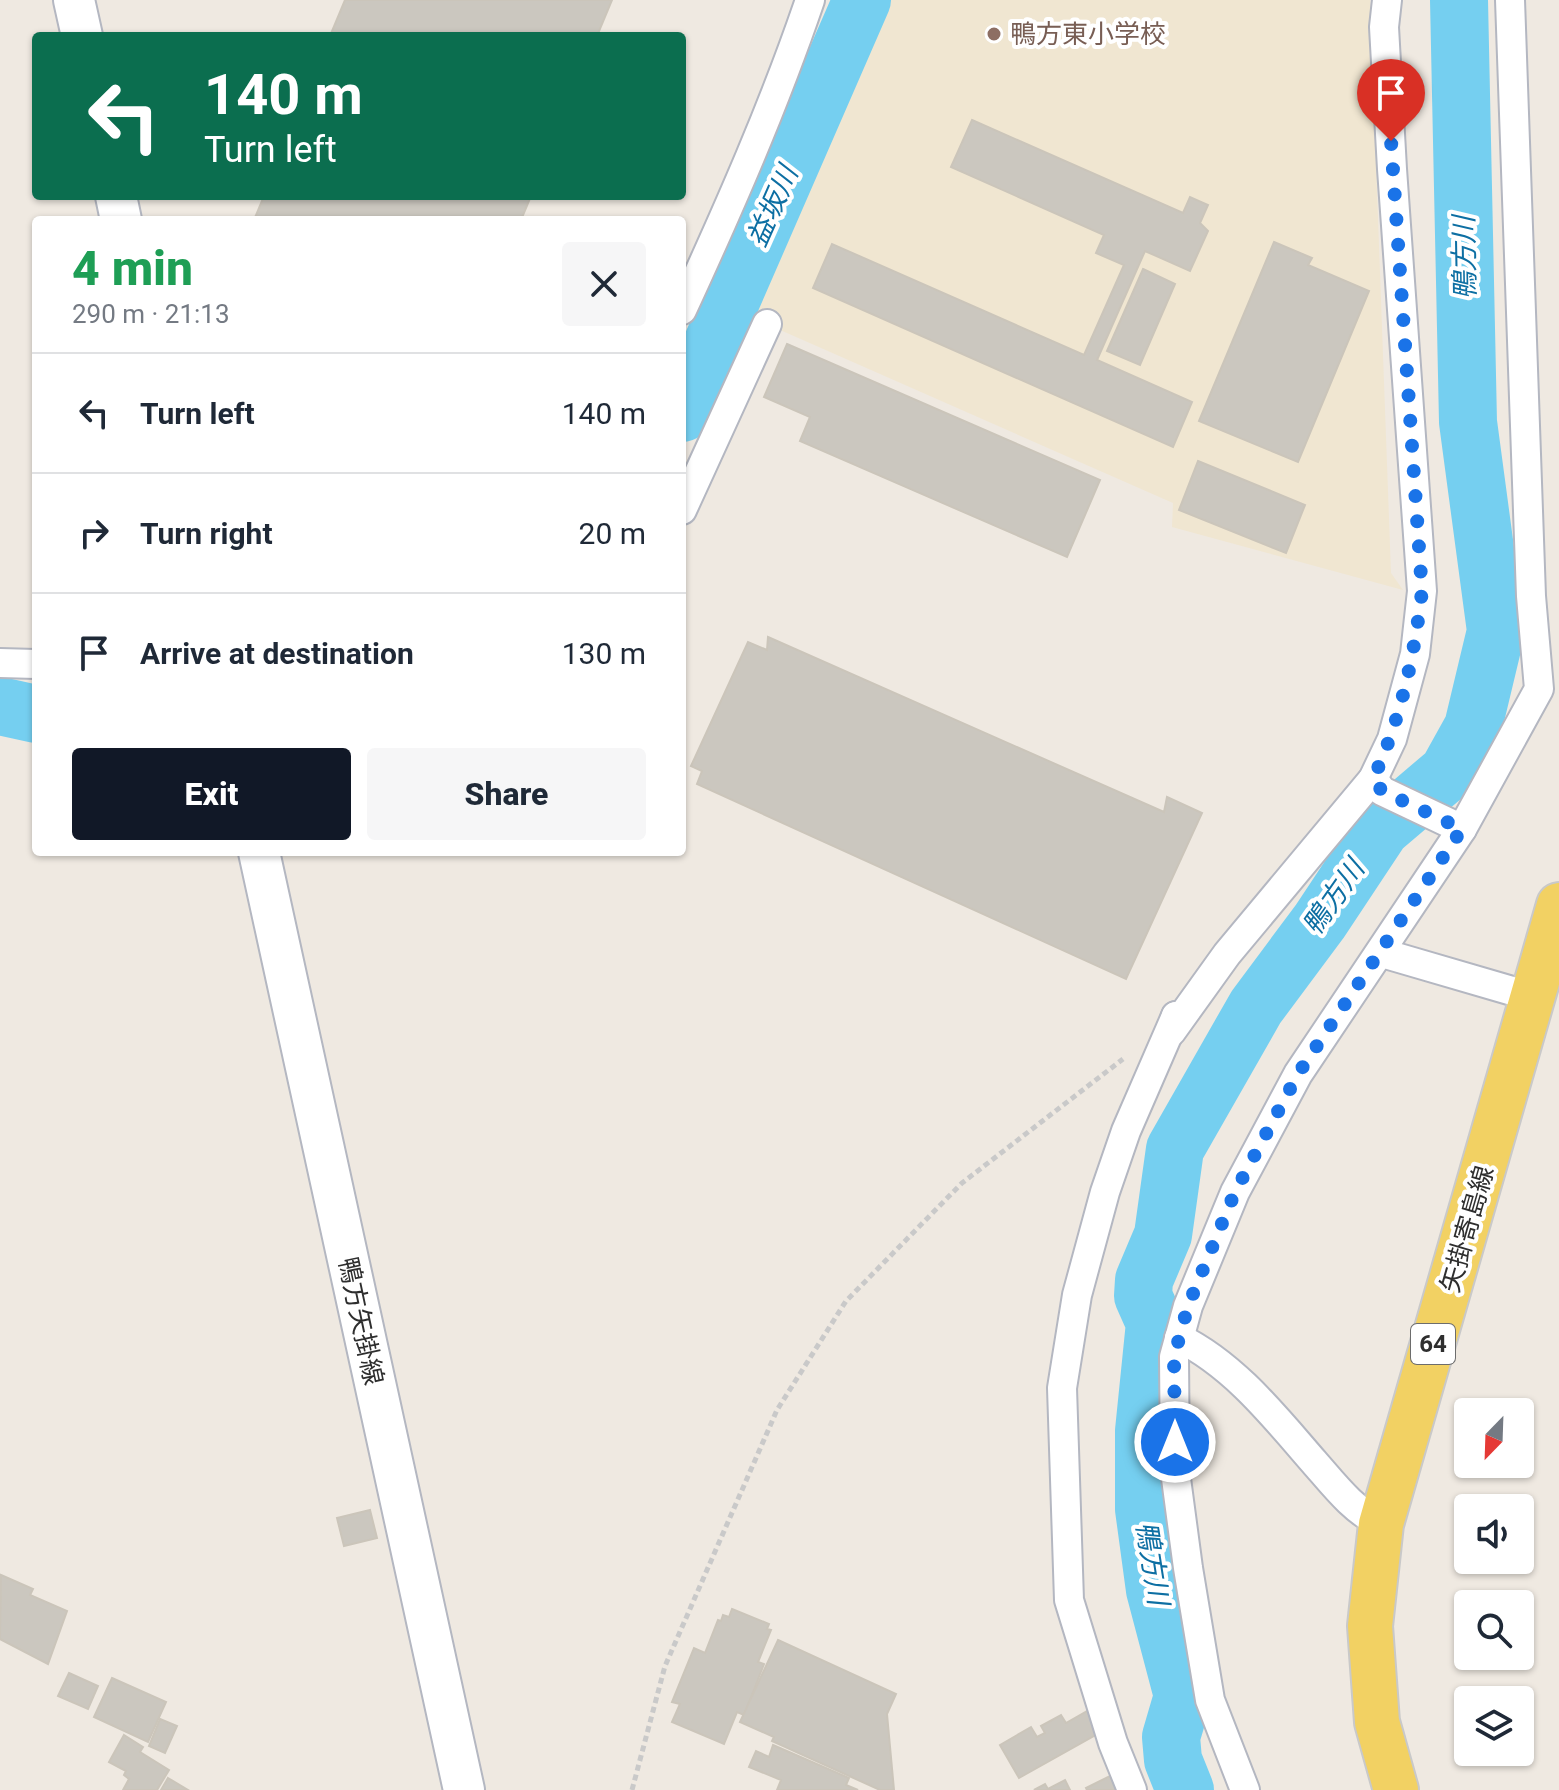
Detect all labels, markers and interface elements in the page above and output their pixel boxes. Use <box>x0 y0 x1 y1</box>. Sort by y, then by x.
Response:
place label: 鴨方東小学校 <box>1010 19 1166 49</box>
marker: 鴨方東小学校 <box>985 25 1003 43</box>
pin <box>1357 59 1425 141</box>
text: 140 m <box>204 62 363 128</box>
icon: left <box>72 64 176 168</box>
icon: arrive <box>1369 71 1413 115</box>
text: Turn left <box>204 129 337 171</box>
water label: 益坂川 <box>740 158 806 251</box>
water label: 鴨方川 <box>1447 213 1482 300</box>
text: 4 min <box>72 240 193 297</box>
button: close <box>562 242 646 326</box>
text: 290 m · 21:13 <box>72 299 230 329</box>
icon: left <box>72 391 116 435</box>
text: Turn left <box>140 396 255 431</box>
text: 140 m <box>562 396 646 431</box>
icon: right <box>72 511 116 555</box>
text: Turn right <box>140 516 273 551</box>
text: 20 m <box>579 516 646 551</box>
icon: arrive <box>72 631 116 675</box>
text: Arrive at destination <box>140 636 414 671</box>
text: 130 m <box>562 636 646 671</box>
button: Exit <box>72 748 351 840</box>
button: Share <box>367 748 646 840</box>
water label: 鴨方川 <box>1296 851 1373 941</box>
street label: 矢掛寄島線 <box>1435 1162 1499 1296</box>
street label: 鴨方矢掛線 <box>333 1254 389 1388</box>
road number: 64 <box>1411 1324 1455 1364</box>
north arrow <box>1454 1398 1534 1478</box>
map controls <box>1454 1398 1534 1766</box>
position arrow <box>1133 1400 1217 1484</box>
button: sound <box>1454 1494 1534 1574</box>
water label: 鴨方川 <box>1130 1519 1176 1610</box>
button: search <box>1454 1590 1534 1670</box>
button: layers <box>1454 1686 1534 1766</box>

